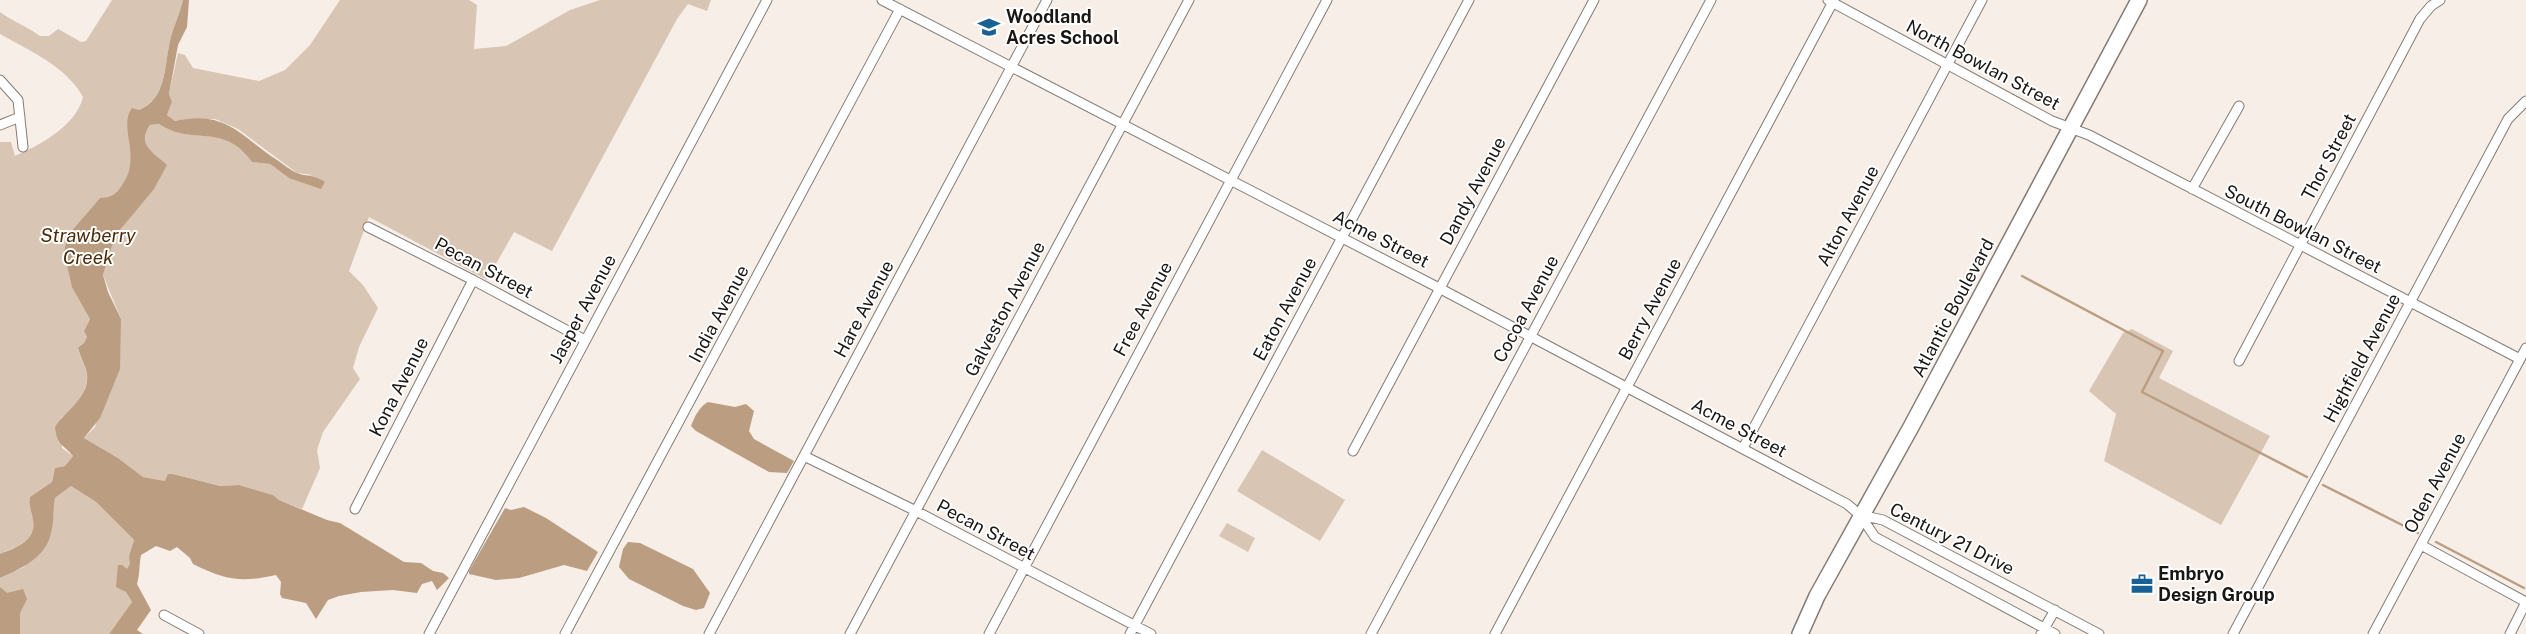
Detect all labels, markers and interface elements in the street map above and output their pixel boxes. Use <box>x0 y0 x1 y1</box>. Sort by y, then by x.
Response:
place label: Woodland Acres School <box>1006 6 1119 48</box>
school or university icon: Woodland Acres School <box>976 14 1002 40</box>
street label: North Bowlan Street <box>1903 15 2064 114</box>
street label: Thor Street <box>2297 110 2360 204</box>
street label: Dandy Avenue <box>1435 133 1510 248</box>
street label: Alton Avenue <box>1812 162 1883 270</box>
street label: South Bowlan Street <box>2221 180 2385 277</box>
street label: Acme Street <box>1330 205 1433 272</box>
water label: Strawberry Creek <box>40 224 136 268</box>
street label: Pecan Street <box>431 233 537 302</box>
street label: Atlantic Boulevard <box>1907 235 1998 381</box>
street label: Galveston Avenue <box>960 238 1049 380</box>
street label: Jasper Avenue <box>545 251 620 367</box>
street label: Cocoa Avenue <box>1488 252 1563 366</box>
street label: Eaton Avenue <box>1248 253 1321 364</box>
street label: Berry Avenue <box>1614 254 1685 363</box>
street label: Hare Avenue <box>829 257 898 361</box>
street label: Free Avenue <box>1109 258 1176 360</box>
street label: India Avenue <box>684 262 753 366</box>
street label: Highfield Avenue <box>2319 290 2404 426</box>
street label: Kona Avenue <box>365 334 433 440</box>
street label: Acme Street <box>1688 394 1790 461</box>
street label: Oden Avenue <box>2399 429 2470 537</box>
street label: Pecan Street <box>933 495 1039 564</box>
street label: Century 21 Drive <box>1887 498 2018 579</box>
place label: Embryo Design Group <box>2158 563 2275 605</box>
office icon: Embryo Design Group <box>2129 571 2155 597</box>

